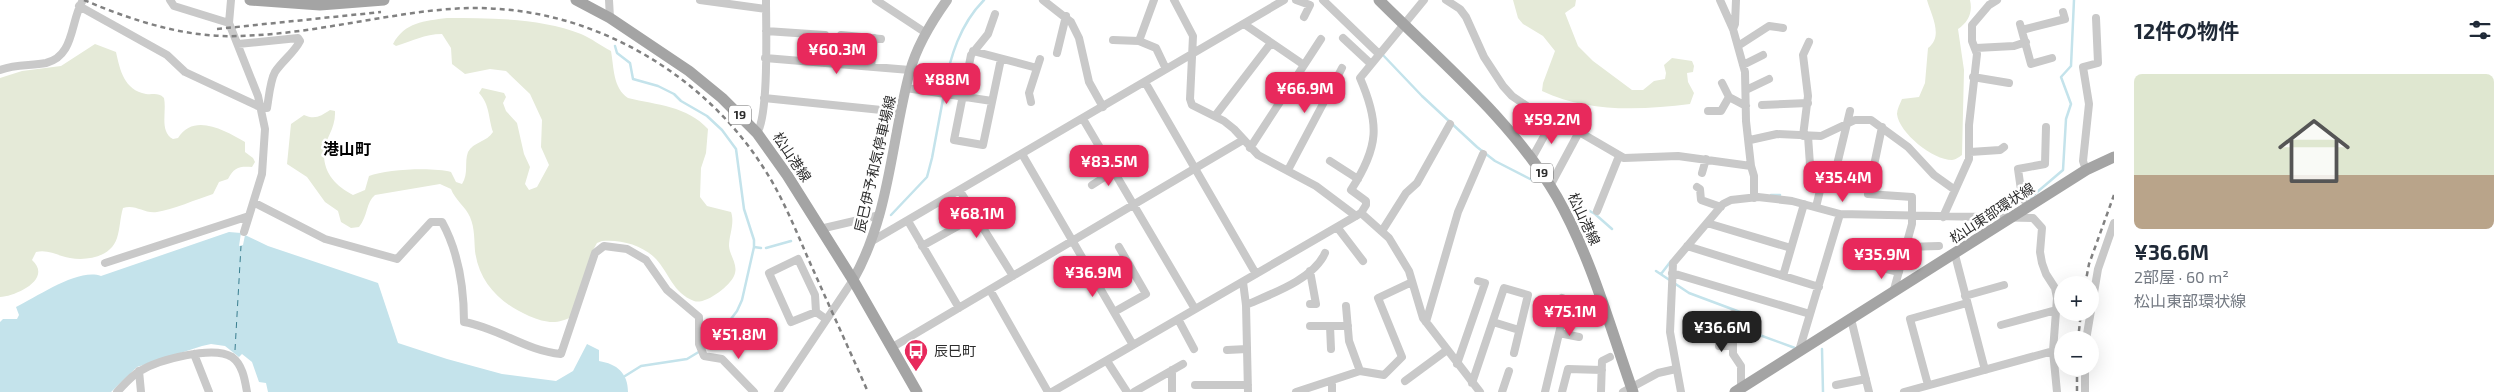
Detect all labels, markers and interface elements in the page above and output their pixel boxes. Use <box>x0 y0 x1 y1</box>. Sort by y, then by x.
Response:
icon: filters <box>2466 16 2494 44</box>
text: 12件の物件 <box>2134 18 2239 43</box>
pin: ¥60.3M <box>796 32 878 75</box>
text: ¥60.3M <box>808 39 866 58</box>
pin: ¥88M <box>917 62 977 105</box>
text: ¥88M <box>924 69 970 88</box>
pin: ¥66.9M <box>1264 72 1346 114</box>
text: ¥66.9M <box>1276 78 1334 97</box>
street label: 辰巳伊予和気停車場線 <box>850 94 899 234</box>
pin: ¥59.2M <box>1511 102 1593 145</box>
road number: 19 <box>729 106 751 124</box>
icon: home <box>2269 106 2359 196</box>
text: ¥59.2M <box>1524 109 1580 128</box>
street label: 松山港線 <box>770 129 815 185</box>
district label: 港山町 <box>323 139 371 158</box>
pin: ¥83.5M <box>1068 144 1150 187</box>
text: ¥83.5M <box>1080 151 1138 170</box>
pin: ¥35.4M <box>1802 160 1884 203</box>
road number: 19 <box>1531 164 1553 182</box>
text: ¥35.4M <box>1814 167 1872 186</box>
street label: 松山東部環状線 <box>1946 179 2037 246</box>
street label: 松山港線 <box>1565 190 1604 248</box>
pin: ¥68.1M <box>936 196 1018 239</box>
text: ¥68.1M <box>950 203 1004 222</box>
pin: ¥35.9M <box>1841 238 1923 280</box>
text: ¥36.6M <box>2134 239 2209 264</box>
text: ¥35.9M <box>1854 244 1910 263</box>
pin: ¥36.9M <box>1052 256 1134 298</box>
text: ¥36.9M <box>1064 262 1122 281</box>
text: 2部屋 · 60 m² <box>2134 267 2229 286</box>
map controls <box>2054 276 2099 376</box>
button: + <box>2054 276 2099 321</box>
text: 松山東部環状線 <box>2134 291 2246 310</box>
pin: ¥75.1M <box>1529 294 1611 337</box>
text: ¥75.1M <box>1544 301 1596 320</box>
pin: ¥36.6M <box>1681 310 1763 353</box>
text: ¥36.6M <box>1693 317 1751 336</box>
pin: ¥51.8M <box>698 318 780 360</box>
text: ¥51.8M <box>712 324 766 343</box>
button: − <box>2054 331 2099 376</box>
bus stop icon: 辰巳町 <box>903 338 929 372</box>
place label: 辰巳町 <box>934 342 976 359</box>

